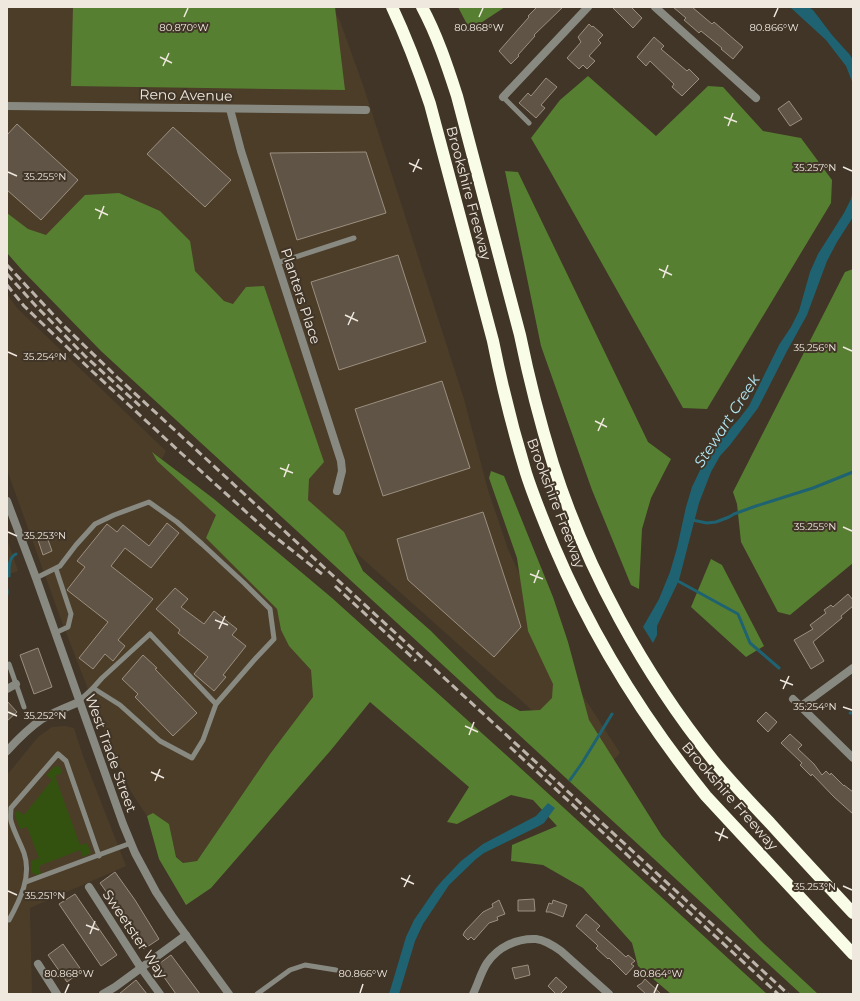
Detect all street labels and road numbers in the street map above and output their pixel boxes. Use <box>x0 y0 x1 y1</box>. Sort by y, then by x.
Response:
street label: Reno Avenue <box>139 85 233 105</box>
street label: Brookshire Freeway <box>442 124 496 262</box>
street label: Planters Place <box>277 246 325 346</box>
street label: Brookshire Freeway <box>523 435 589 571</box>
street label: West Trade Street <box>81 691 141 815</box>
street label: Brookshire Freeway <box>678 738 782 854</box>
street label: Sweetster Way <box>99 886 172 982</box>

